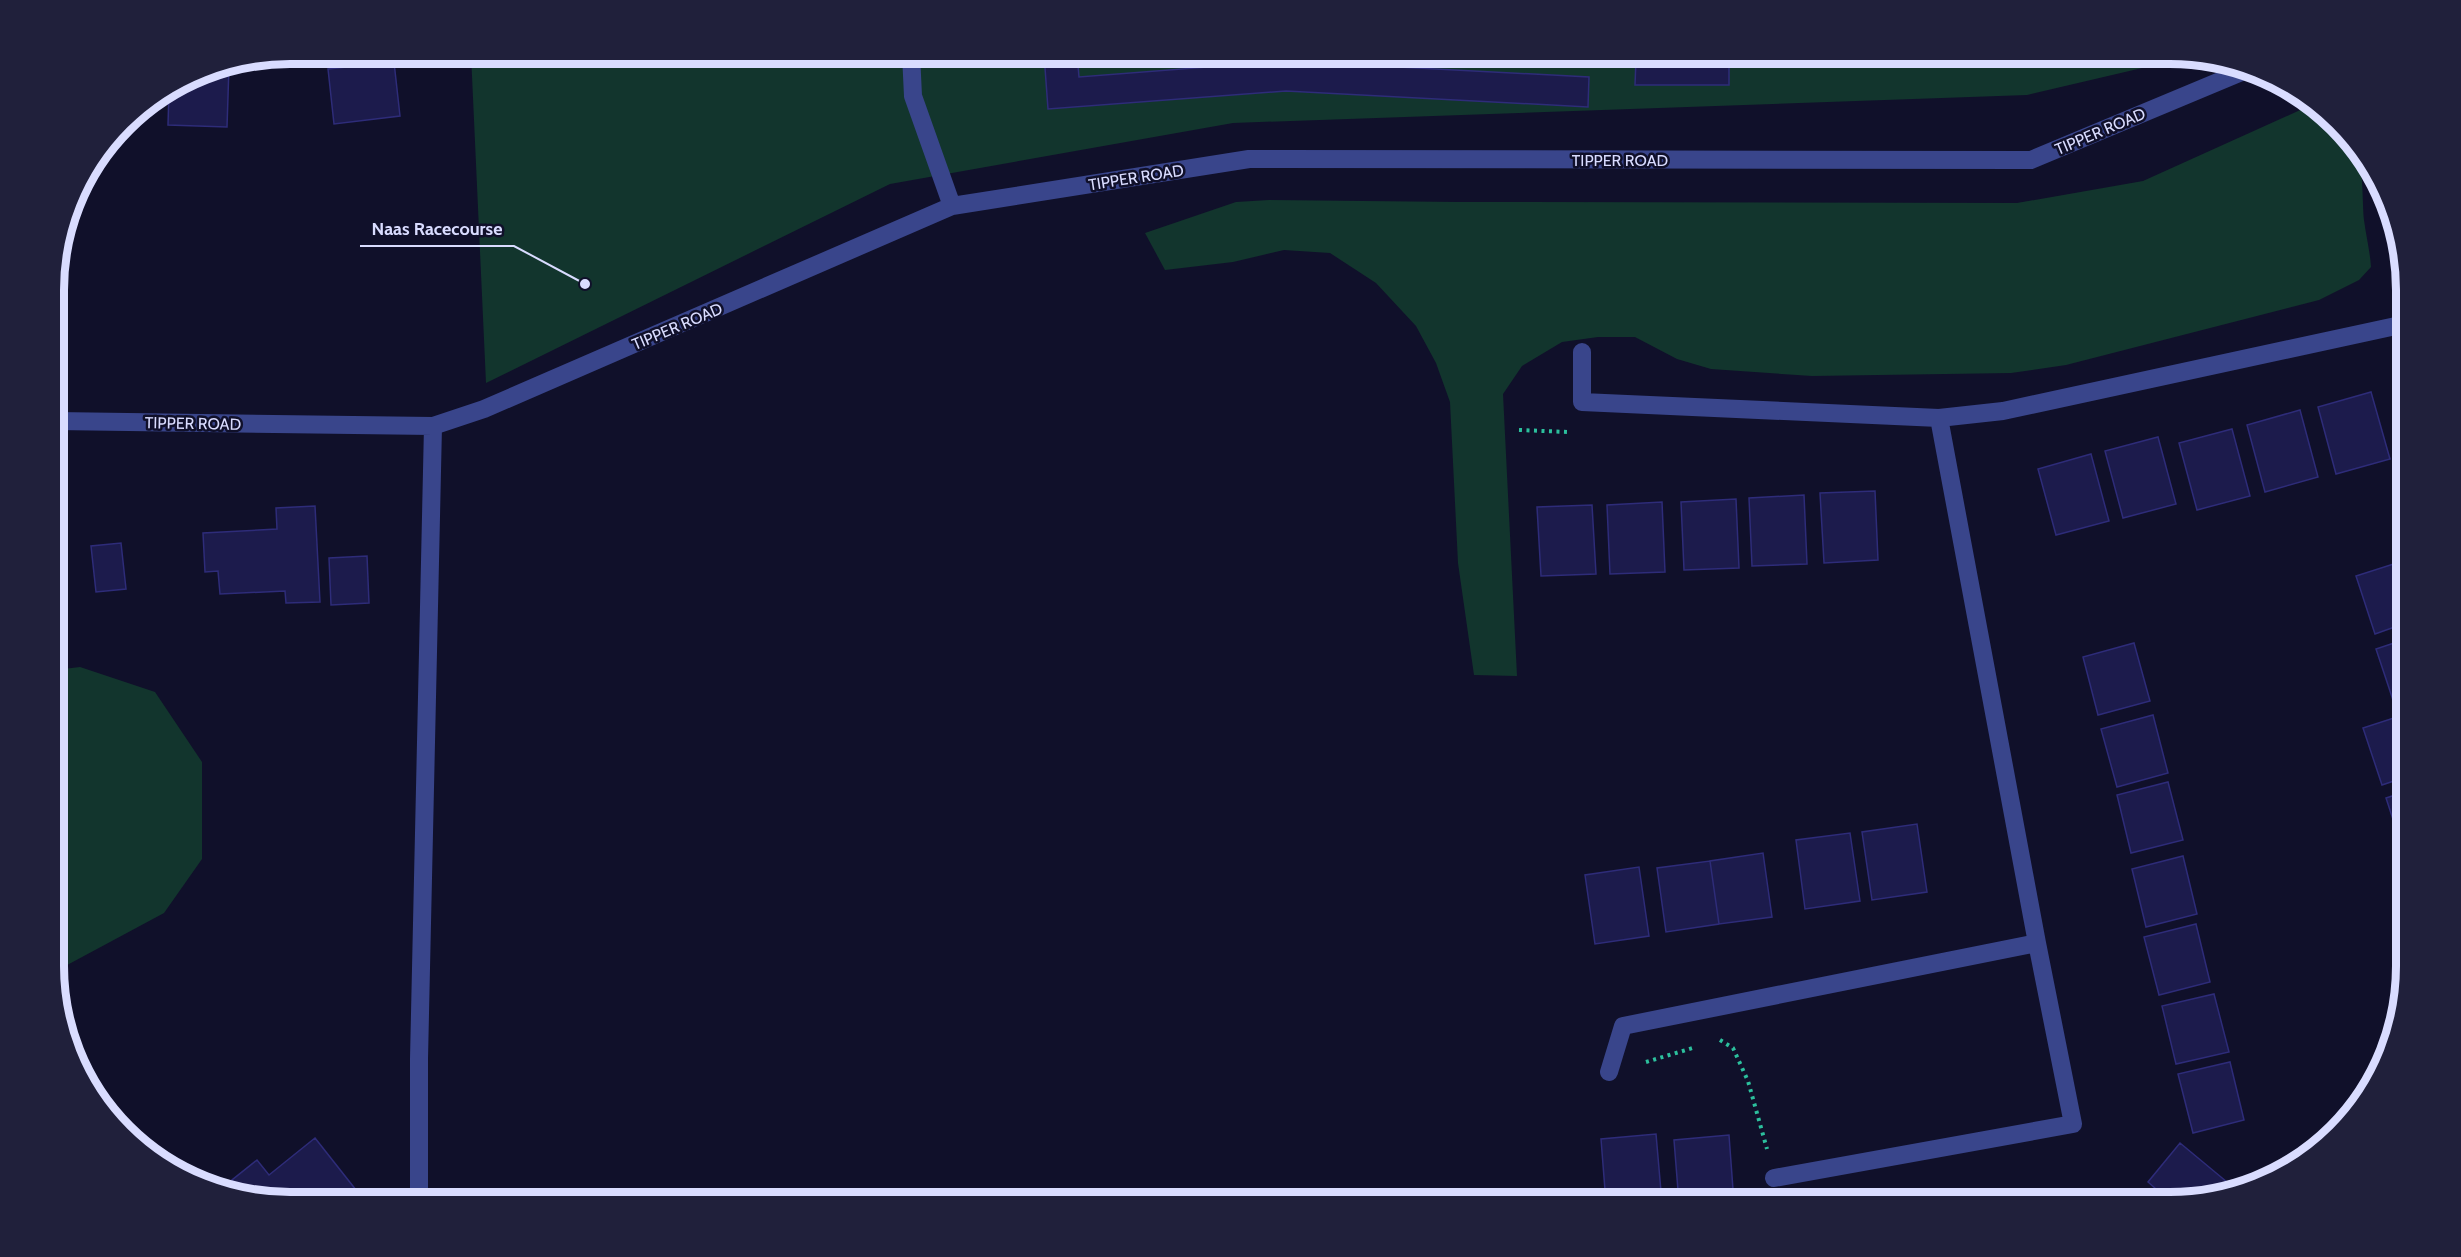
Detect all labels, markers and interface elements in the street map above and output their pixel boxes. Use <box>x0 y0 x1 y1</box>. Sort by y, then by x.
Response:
street label: TIPPER ROAD <box>2052 104 2148 159</box>
street label: TIPPER ROAD <box>1572 151 1668 170</box>
street label: TIPPER ROAD <box>1087 161 1185 194</box>
callout: Naas Racecourse <box>360 210 514 246</box>
text: Naas Racecourse <box>372 218 502 240</box>
street label: TIPPER ROAD <box>629 299 725 354</box>
street label: TIPPER ROAD <box>145 413 241 434</box>

